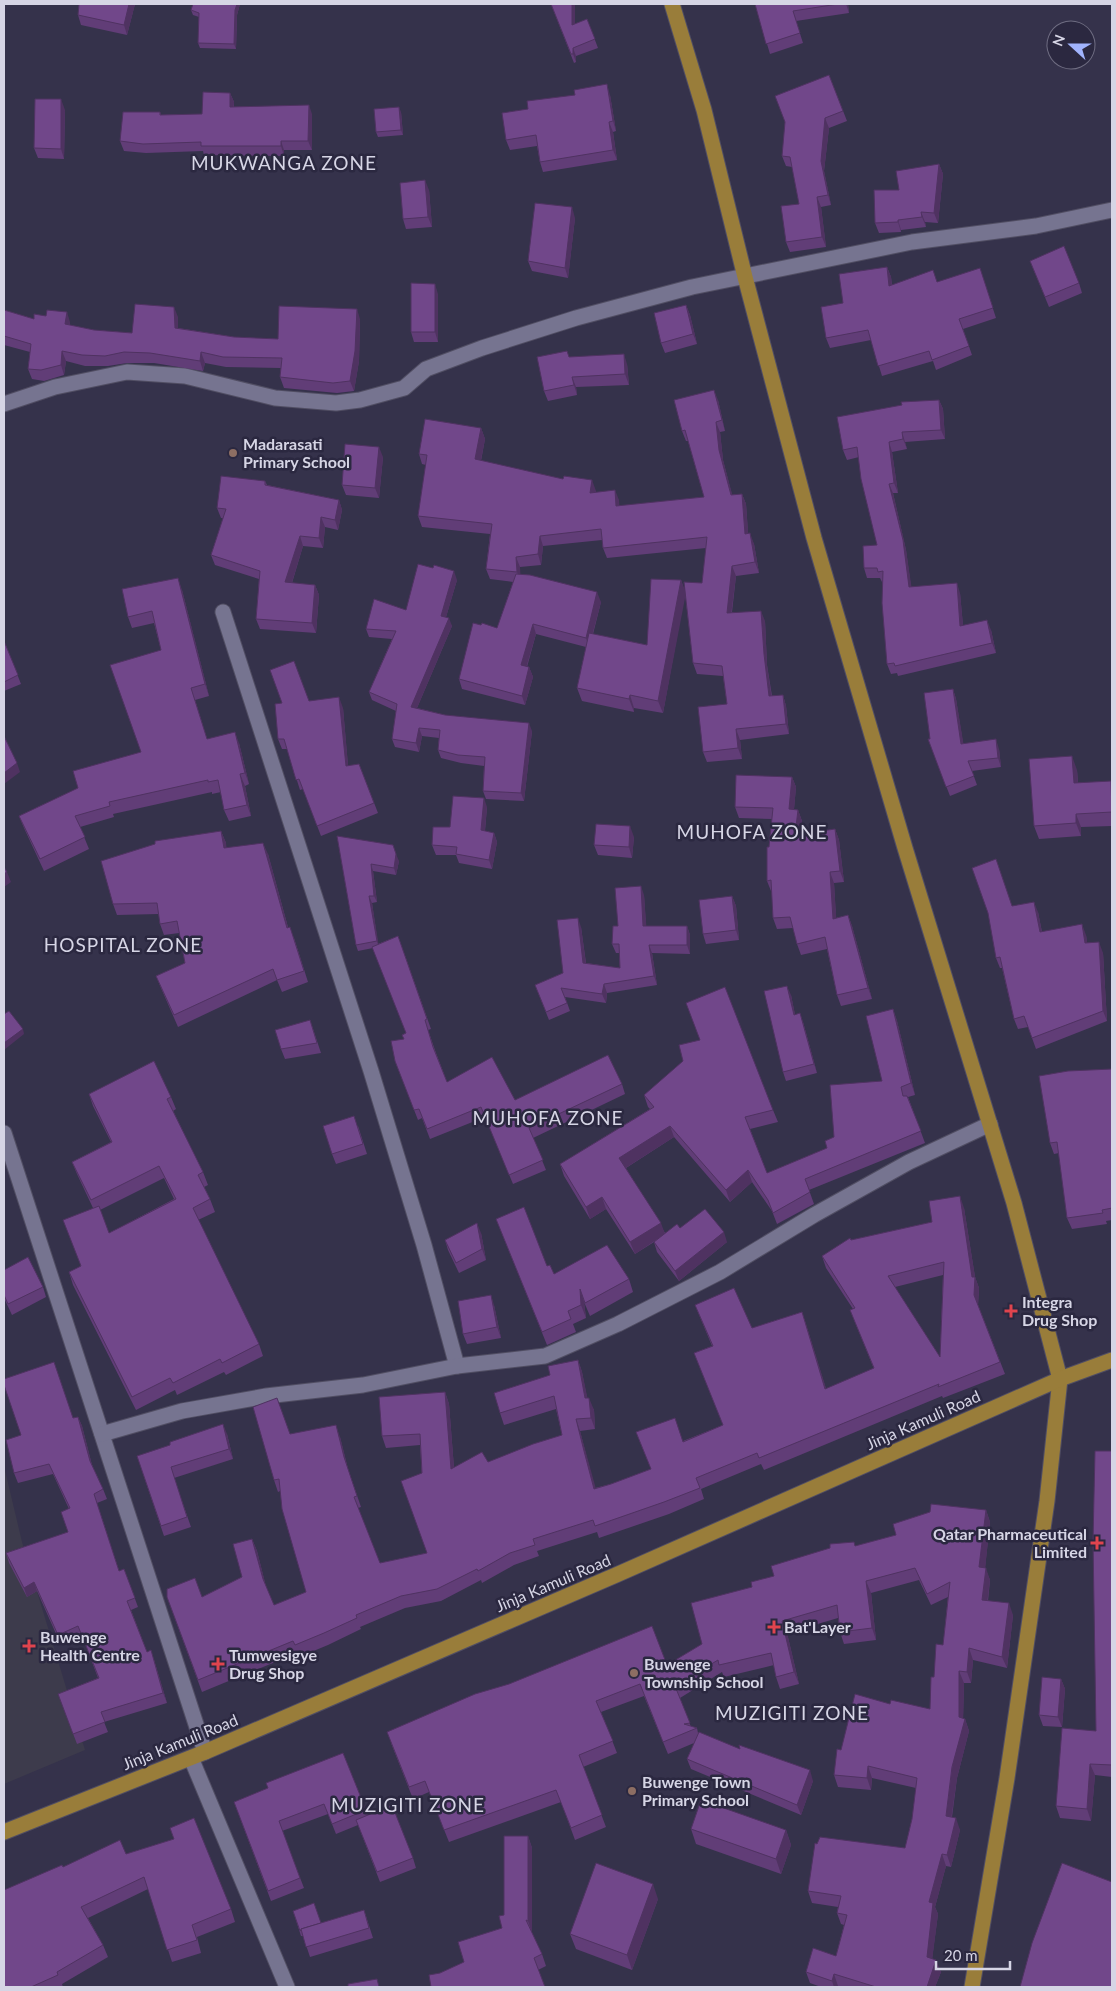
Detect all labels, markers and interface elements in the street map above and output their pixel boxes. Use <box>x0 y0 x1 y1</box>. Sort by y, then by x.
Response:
north arrow <box>1046 20 1096 70</box>
text: N <box>1049 32 1068 48</box>
district label: MUKWANGA ZONE <box>191 151 377 174</box>
place label: Madarasati Primary School <box>243 434 350 471</box>
marker: Madarasati Primary School <box>227 447 239 459</box>
district label: MUHOFA ZONE <box>677 820 827 843</box>
district label: HOSPITAL ZONE <box>44 933 202 956</box>
district label: MUHOFA ZONE <box>473 1106 623 1129</box>
place label: Integra Drug Shop <box>1022 1292 1097 1329</box>
marker: Integra Drug Shop <box>1004 1304 1018 1318</box>
street label: Jinja Kamuli Road <box>863 1386 983 1453</box>
place label: Qatar Pharmaceutical Limited <box>933 1524 1087 1561</box>
marker: Qatar Pharmaceutical Limited <box>1091 1537 1103 1549</box>
street label: Jinja Kamuli Road <box>492 1550 613 1615</box>
place label: Bat'Layer <box>784 1617 851 1636</box>
marker: Bat'Layer <box>768 1621 780 1633</box>
place label: Buwenge Health Centre <box>40 1627 140 1664</box>
marker: Buwenge Health Centre <box>22 1639 36 1653</box>
place label: Tumwesigye Drug Shop <box>229 1645 317 1682</box>
place label: Buwenge Township School <box>644 1654 764 1691</box>
marker: Tumwesigye Drug Shop <box>211 1657 225 1671</box>
marker: Buwenge Township School <box>628 1667 640 1679</box>
district label: MUZIGITI ZONE <box>715 1701 869 1724</box>
street label: Jinja Kamuli Road <box>119 1710 240 1773</box>
place label: Buwenge Town Primary School <box>642 1772 751 1809</box>
marker: Buwenge Town Primary School <box>626 1785 638 1797</box>
district label: MUZIGITI ZONE <box>331 1793 485 1816</box>
scale bar <box>936 1938 1010 1970</box>
text: 20 m <box>944 1946 978 1964</box>

